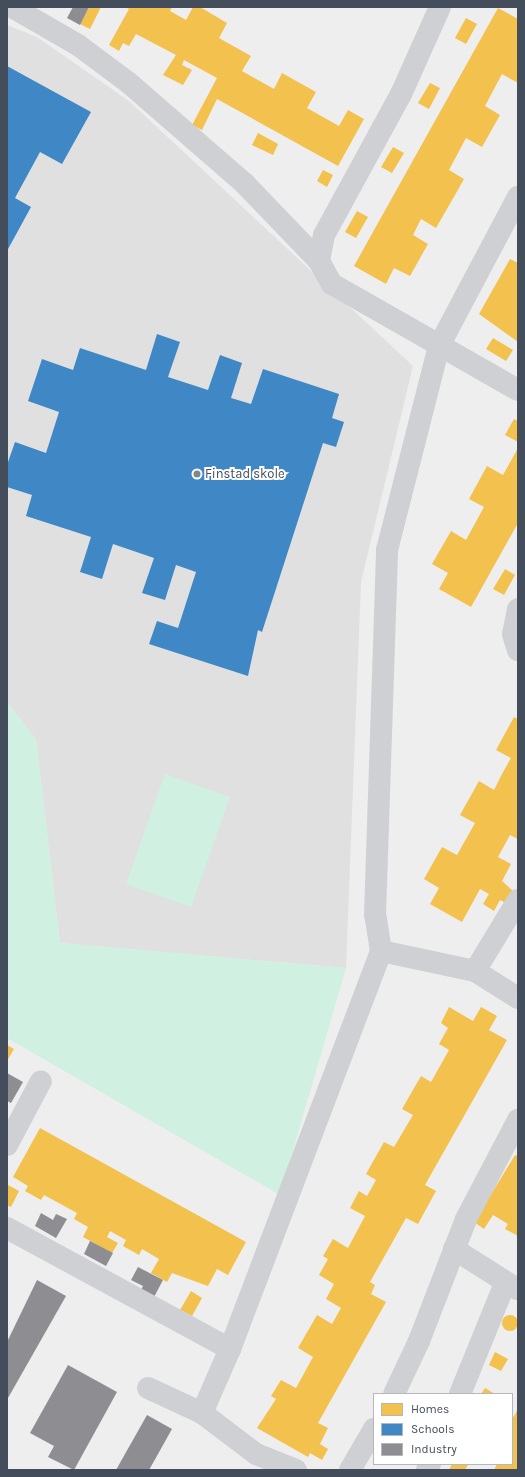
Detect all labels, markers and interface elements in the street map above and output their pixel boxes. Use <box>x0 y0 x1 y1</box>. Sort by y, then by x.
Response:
place label: Finstad skole <box>205 466 285 482</box>
marker: Finstad skole <box>192 469 202 479</box>
legend <box>373 1393 513 1465</box>
text: Homes <box>411 1402 449 1416</box>
text: Schools <box>411 1422 454 1436</box>
text: Industry <box>411 1442 457 1456</box>

